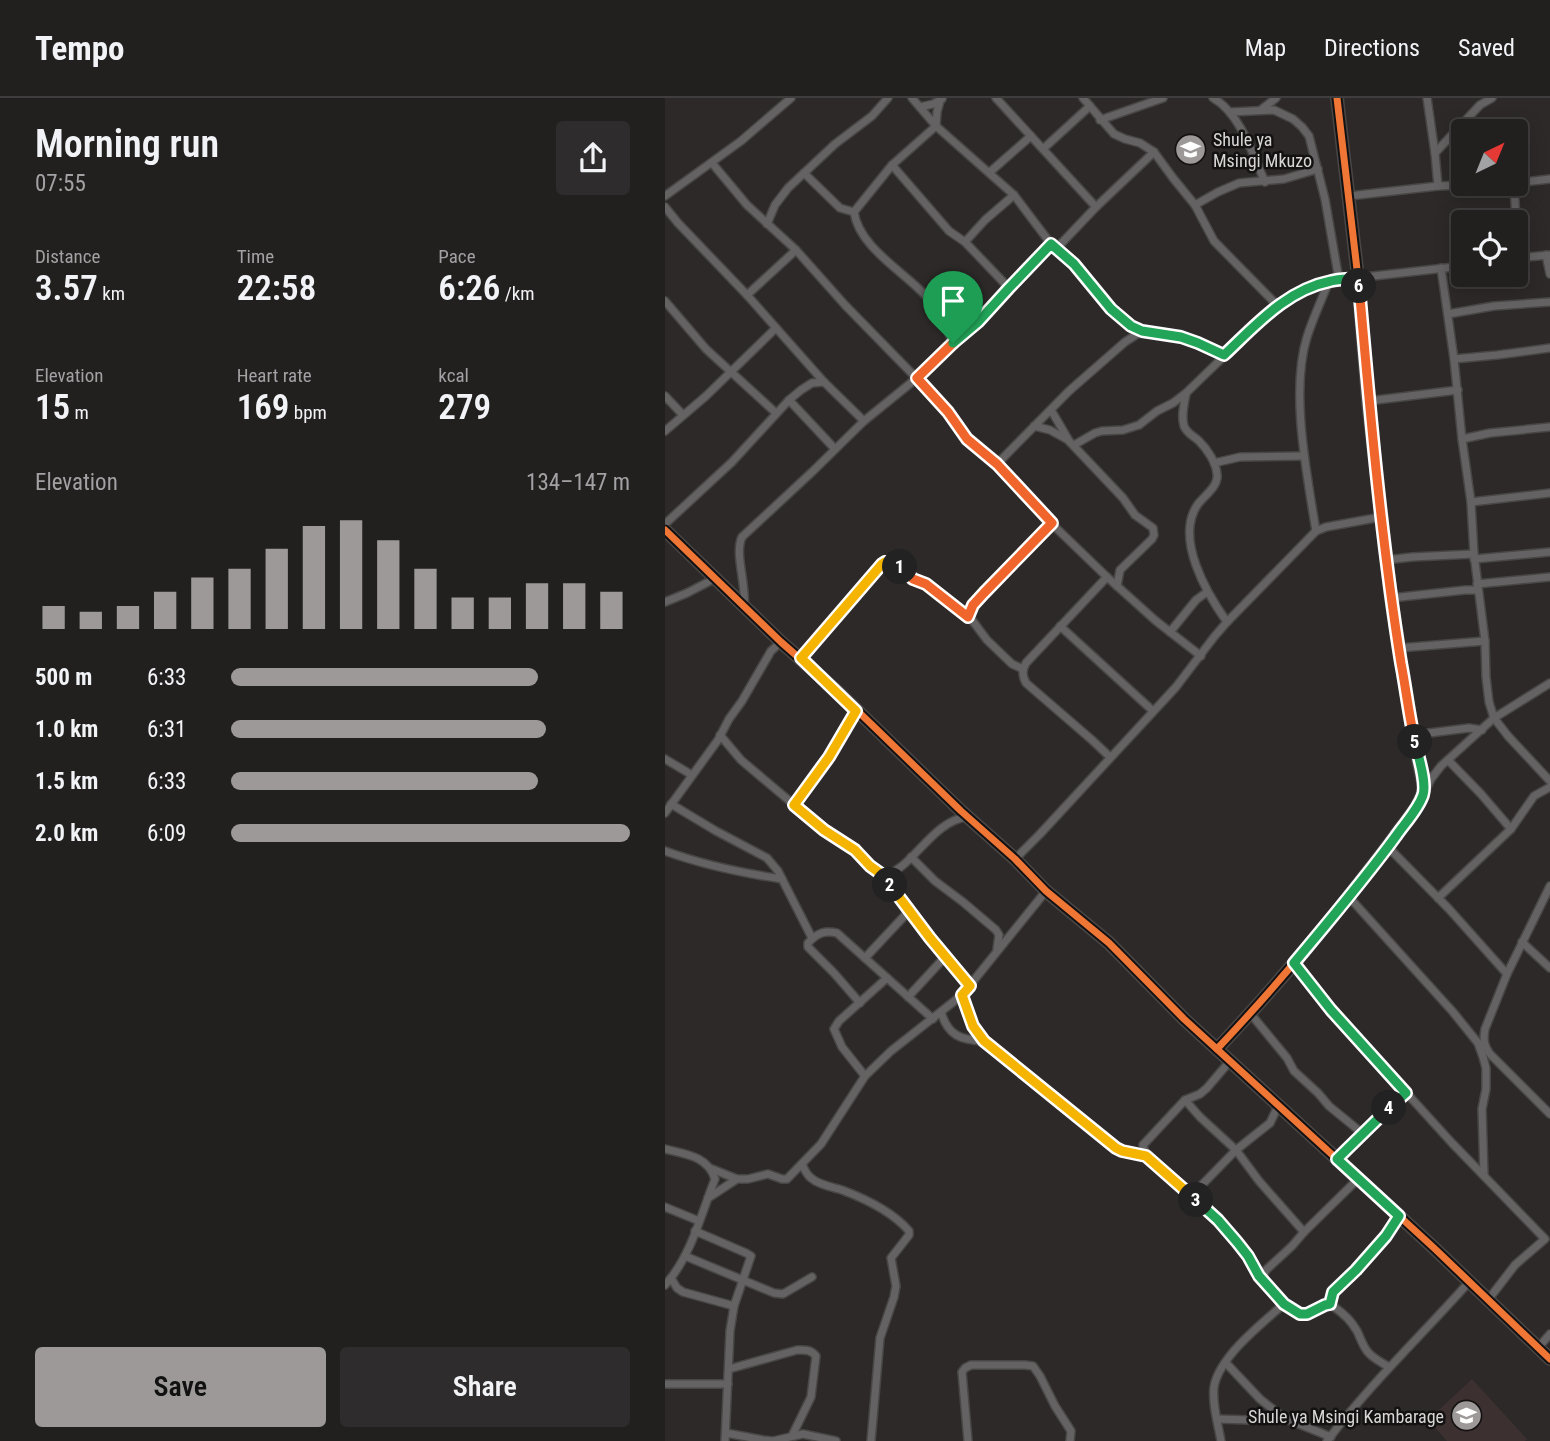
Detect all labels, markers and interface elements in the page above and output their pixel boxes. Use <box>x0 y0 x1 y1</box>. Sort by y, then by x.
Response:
text: Tempo <box>35 29 125 68</box>
text: Map <box>1245 34 1286 62</box>
text: Directions <box>1324 34 1420 62</box>
text: Saved <box>1458 34 1515 62</box>
north arrow <box>1451 119 1528 196</box>
map controls <box>1451 119 1528 287</box>
button: share <box>556 121 630 195</box>
text: Morning run <box>35 122 219 166</box>
place label: Shule ya Msingi Mkuzo <box>1213 129 1312 171</box>
school or university icon: Shule ya Msingi Mkuzo <box>1173 132 1207 166</box>
text: 07:55 <box>35 170 86 197</box>
button: locate <box>1451 210 1528 287</box>
text: Distance <box>35 245 100 268</box>
text: Time <box>237 245 274 268</box>
text: Pace <box>438 245 476 268</box>
text: 3.57 <box>35 268 98 309</box>
text: 22:58 <box>237 268 316 309</box>
text: 6:26 <box>438 268 500 309</box>
pin: 6 <box>1341 268 1377 304</box>
pin <box>923 271 983 343</box>
text: 6 <box>1354 274 1363 297</box>
text: km <box>98 282 125 305</box>
text: /km <box>500 282 535 305</box>
icon: arrive <box>934 282 972 320</box>
text: Elevation <box>35 364 103 387</box>
text: Heart rate <box>237 364 312 387</box>
text: kcal <box>438 364 469 387</box>
text: 15 <box>35 387 70 428</box>
text: 169 <box>237 387 289 428</box>
text: 279 <box>438 387 491 428</box>
text: m <box>70 401 89 424</box>
text: bpm <box>289 401 327 424</box>
text: Elevation <box>35 469 118 496</box>
text: 134–147 m <box>526 469 630 496</box>
pin: 1 <box>883 550 917 584</box>
text: 1 <box>895 555 904 578</box>
text: 500 m <box>35 664 92 691</box>
text: 6:33 <box>147 664 186 691</box>
text: 1.0 km <box>35 716 98 743</box>
text: 6:31 <box>147 716 186 743</box>
pin: 5 <box>1397 724 1433 760</box>
text: 5 <box>1410 730 1419 753</box>
text: 1.5 km <box>35 768 98 795</box>
text: 6:33 <box>147 768 186 795</box>
text: 2.0 km <box>35 820 98 847</box>
text: 6:09 <box>147 820 186 847</box>
pin: 2 <box>873 868 908 902</box>
text: 2 <box>885 873 894 896</box>
pin: 4 <box>1371 1090 1407 1126</box>
text: 4 <box>1384 1096 1393 1119</box>
pin: 3 <box>1179 1182 1213 1218</box>
text: 3 <box>1191 1188 1200 1211</box>
button: Save <box>35 1347 326 1427</box>
button: Share <box>340 1347 630 1427</box>
school or university icon: Shule ya Msingi Kambarage <box>1450 1399 1484 1433</box>
place label: Shule ya Msingi Kambarage <box>1248 1406 1444 1427</box>

